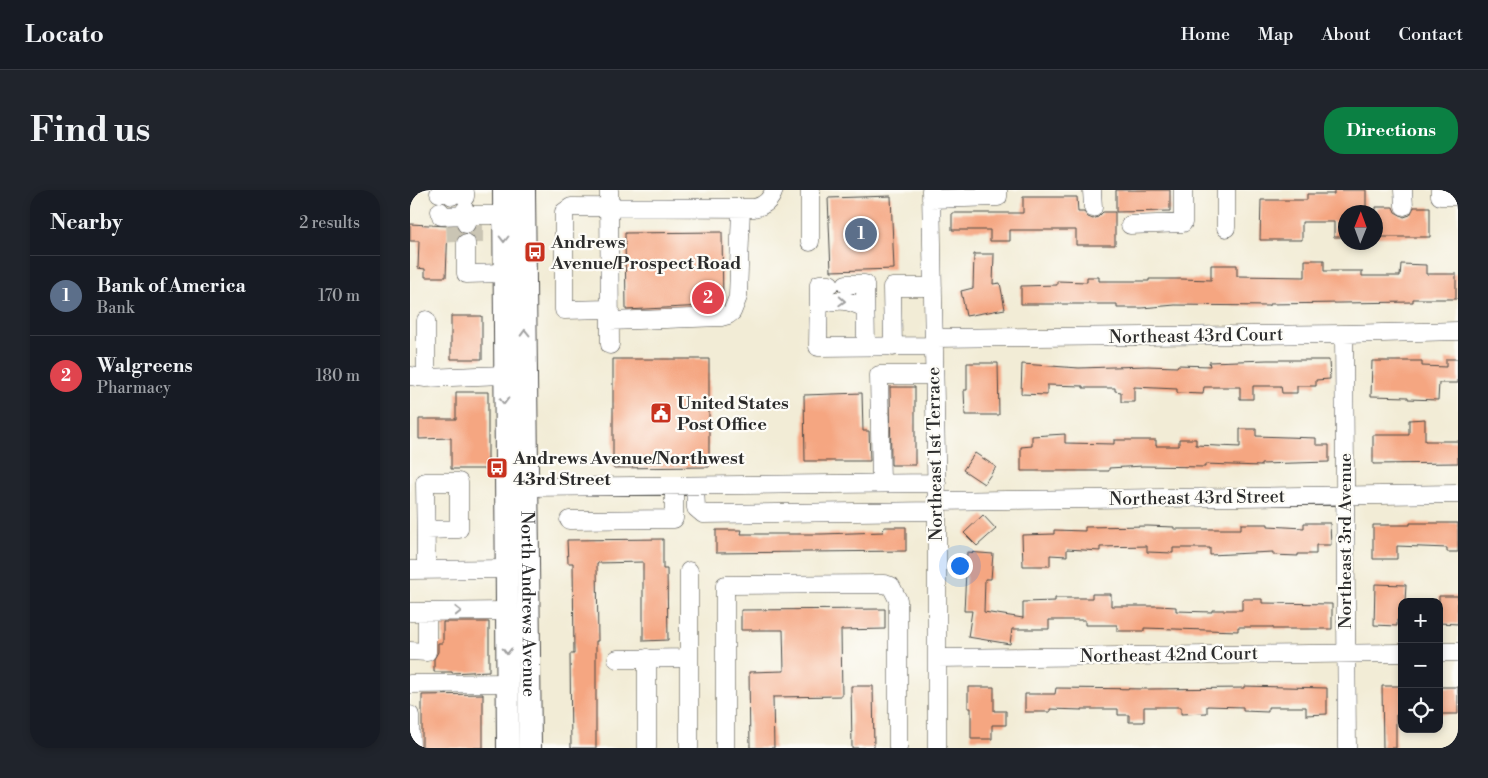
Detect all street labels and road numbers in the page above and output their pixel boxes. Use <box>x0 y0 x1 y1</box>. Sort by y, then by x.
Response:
street label: Northeast 43rd Court <box>1108 323 1284 349</box>
street label: Northeast 1st Terrace <box>922 367 948 541</box>
street label: Northeast 3rd Avenue <box>1334 453 1357 629</box>
street label: Northeast 43rd Street <box>1109 485 1286 511</box>
street label: North Andrews Avenue <box>516 511 541 697</box>
street label: Northeast 42nd Court <box>1080 642 1259 668</box>

